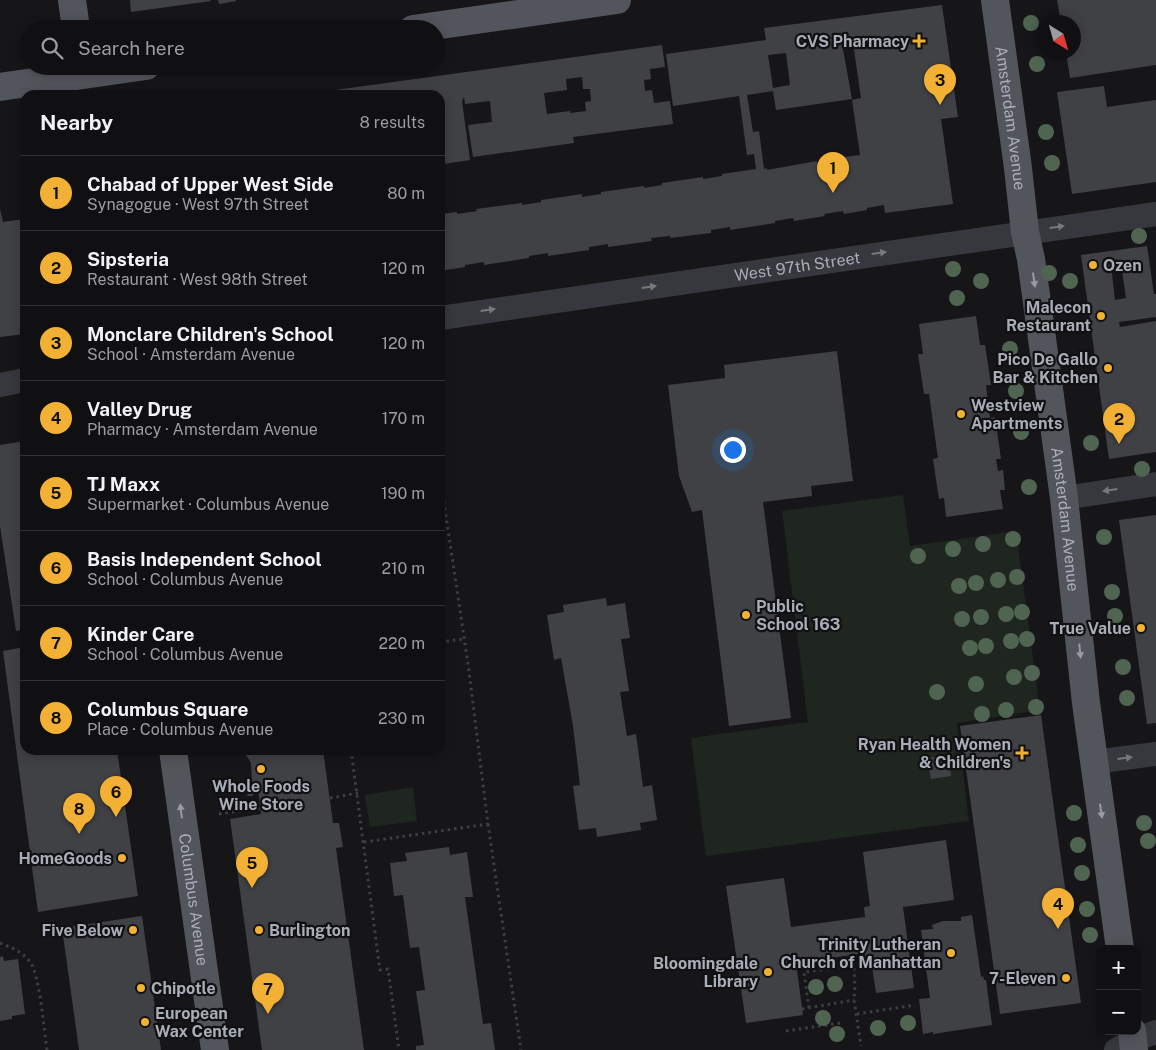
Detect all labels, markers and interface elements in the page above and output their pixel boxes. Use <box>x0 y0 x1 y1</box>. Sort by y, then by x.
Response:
north arrow <box>1036 15 1081 60</box>
search box <box>20 20 445 75</box>
place label: CVS Pharmacy <box>796 32 909 51</box>
icon: search <box>38 34 66 62</box>
marker: CVS Pharmacy <box>913 35 925 47</box>
text: Search here <box>78 37 185 59</box>
street label: Amsterdam Avenue <box>992 45 1030 191</box>
pin: 3 <box>924 64 956 105</box>
text: Nearby <box>40 110 113 135</box>
text: 8 results <box>360 113 425 132</box>
pin: 1 <box>817 152 849 193</box>
text: Chabad of Upper West Side <box>87 173 334 195</box>
text: 1 <box>53 184 59 203</box>
text: 80 m <box>387 184 425 203</box>
text: Synagogue · West 97th Street <box>87 195 309 214</box>
one-way arrow <box>1049 223 1065 231</box>
text: Sipsteria <box>87 248 169 270</box>
street label: West 97th Street <box>733 248 861 285</box>
one-way arrow <box>871 249 887 257</box>
place label: Ozen <box>1103 256 1142 275</box>
text: 2 <box>51 259 61 278</box>
text: 120 m <box>381 259 425 278</box>
marker: Ozen <box>1087 259 1099 271</box>
text: Restaurant · West 98th Street <box>87 270 308 289</box>
one-way arrow <box>1030 272 1038 288</box>
one-way arrow <box>641 282 657 290</box>
place label: Malecon Restaurant <box>1006 298 1091 335</box>
one-way arrow <box>481 306 497 314</box>
marker: Malecon Restaurant <box>1095 310 1107 322</box>
text: Monclare Children's School <box>87 323 334 345</box>
text: 3 <box>51 334 61 353</box>
text: 120 m <box>381 334 425 353</box>
text: School · Amsterdam Avenue <box>87 345 295 364</box>
place label: Pico De Gallo Bar & Kitchen <box>993 350 1098 387</box>
marker: Pico De Gallo Bar & Kitchen <box>1102 362 1114 374</box>
place label: Westview Apartments <box>971 396 1062 433</box>
text: Valley Drug <box>87 398 192 420</box>
pin: 2 <box>1103 403 1135 444</box>
marker: Westview Apartments <box>955 408 967 420</box>
text: 4 <box>51 409 61 428</box>
text: 170 m <box>382 409 425 428</box>
text: Pharmacy · Amsterdam Avenue <box>87 420 318 439</box>
your location <box>720 437 746 463</box>
street label: Amsterdam Avenue <box>1048 446 1083 592</box>
text: TJ Maxx <box>87 473 160 495</box>
text: 5 <box>51 484 61 503</box>
text: 190 m <box>381 484 425 503</box>
one-way arrow <box>1102 486 1118 494</box>
text: Supermarket · Columbus Avenue <box>87 495 329 514</box>
text: Basis Independent School <box>87 548 322 570</box>
text: 6 <box>51 559 61 578</box>
text: 210 m <box>381 559 425 578</box>
text: School · Columbus Avenue <box>87 570 283 589</box>
place label: Public School 163 <box>756 597 840 634</box>
marker: Public School 163 <box>740 609 752 621</box>
place label: True Value <box>1049 619 1131 638</box>
marker: True Value <box>1135 622 1147 634</box>
text: Kinder Care <box>87 623 195 645</box>
text: 7 <box>51 634 61 653</box>
text: 220 m <box>378 634 425 653</box>
one-way arrow <box>1076 643 1084 659</box>
text: School · Columbus Avenue <box>87 645 283 664</box>
text: Columbus Square <box>87 698 248 720</box>
text: 8 <box>51 709 61 728</box>
text: 230 m <box>378 709 425 728</box>
text: Place · Columbus Avenue <box>87 720 273 739</box>
place label: Ryan Health Women & Children's <box>858 735 1011 772</box>
marker: Ryan Health Women & Children's <box>1015 746 1029 760</box>
one-way arrow <box>1117 754 1133 762</box>
marker: Whole Foods Wine Store <box>255 763 267 775</box>
pin: 6 <box>100 776 132 817</box>
place label: Whole Foods Wine Store <box>212 777 310 814</box>
pin: 8 <box>63 793 95 834</box>
one-way arrow <box>177 803 185 819</box>
one-way arrow <box>1097 803 1105 819</box>
street label: Columbus Avenue <box>175 832 213 967</box>
pin: 5 <box>236 847 268 888</box>
place label: HomeGoods <box>18 849 112 868</box>
marker: HomeGoods <box>116 852 128 864</box>
pin: 4 <box>1042 888 1074 929</box>
place label: Five Below <box>41 921 123 940</box>
place label: Burlington <box>269 921 351 940</box>
marker: Five Below <box>127 924 139 936</box>
marker: Burlington <box>253 924 265 936</box>
place label: Trinity Lutheran Church of Manhattan <box>781 935 941 972</box>
map controls <box>1096 945 1141 1035</box>
button: + <box>1096 945 1141 990</box>
marker: Trinity Lutheran Church of Manhattan <box>945 947 957 959</box>
place label: Bloomingdale Library <box>653 954 758 991</box>
marker: Bloomingdale Library <box>762 966 774 978</box>
place label: 7-Eleven <box>989 969 1056 988</box>
marker: 7-Eleven <box>1060 972 1072 984</box>
pin: 7 <box>252 973 284 1014</box>
place label: Chipotle <box>151 979 216 998</box>
marker: Chipotle <box>135 982 147 994</box>
button: − <box>1096 990 1141 1035</box>
place label: European Wax Center <box>155 1004 244 1041</box>
marker: European Wax Center <box>139 1016 151 1028</box>

